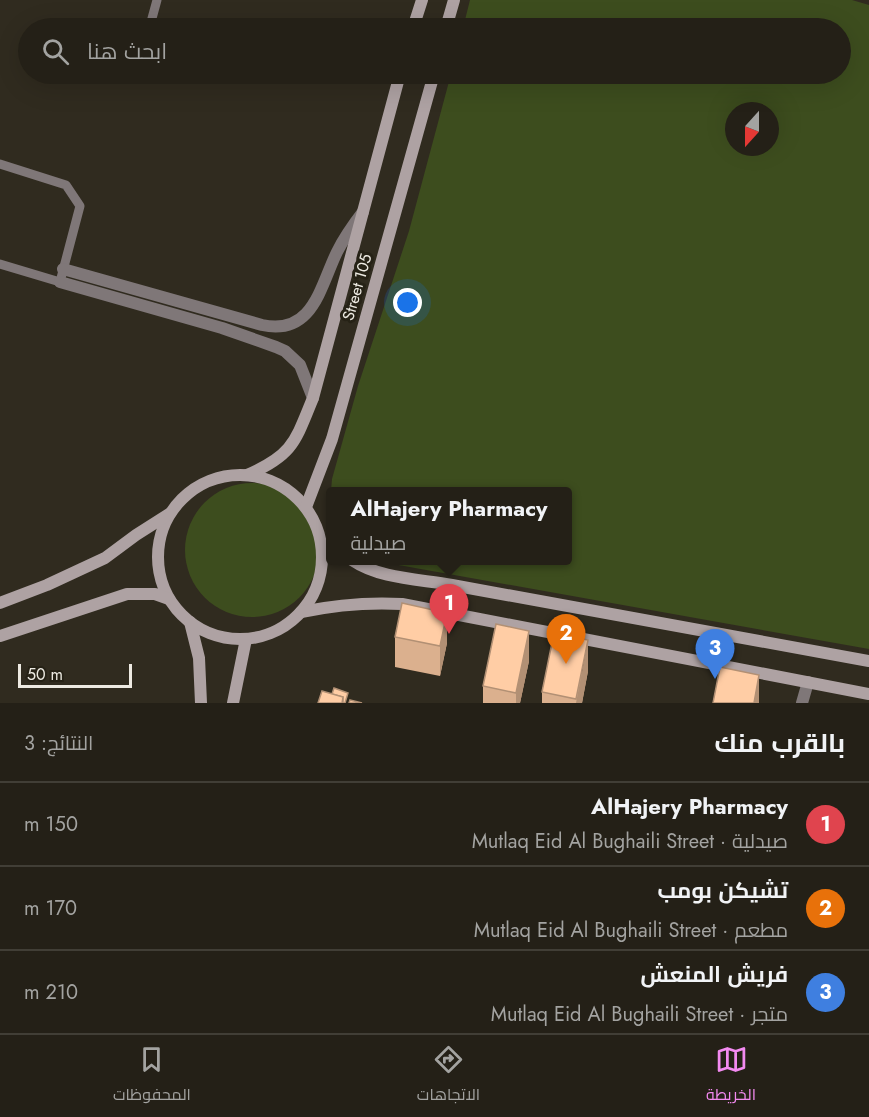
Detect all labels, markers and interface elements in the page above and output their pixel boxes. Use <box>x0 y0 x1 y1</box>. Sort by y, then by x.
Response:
search box <box>18 18 851 84</box>
icon: search <box>39 35 72 68</box>
text: ابحث هنا <box>87 35 167 67</box>
north arrow <box>725 102 779 156</box>
street label: Street 105 <box>336 251 378 323</box>
your location <box>393 288 422 317</box>
popup <box>326 487 572 565</box>
text: AlHajery Pharmacy <box>351 492 547 524</box>
text: صيدلية <box>351 529 406 558</box>
pin: 1 <box>430 584 468 634</box>
pin: 2 <box>546 614 586 664</box>
pin: 3 <box>696 630 734 679</box>
scale bar <box>18 661 132 688</box>
text: 50 m <box>27 663 63 686</box>
text: بالقرب منك <box>715 724 845 762</box>
text: النتائج: 3 <box>24 729 93 758</box>
text: AlHajery Pharmacy <box>591 790 788 822</box>
text: 150 m <box>24 810 78 839</box>
text: 1 <box>820 810 831 839</box>
text: صيدلية · Mutlaq Eid Al Bughaili Street <box>472 827 788 856</box>
text: تشيكن بومب <box>657 874 788 906</box>
text: 170 m <box>24 894 77 923</box>
text: 2 <box>819 894 832 923</box>
text: مطعم · Mutlaq Eid Al Bughaili Street <box>474 916 788 945</box>
text: فريش المنعش <box>640 958 788 990</box>
text: 210 m <box>24 978 78 1007</box>
text: 3 <box>819 978 832 1007</box>
text: متجر · Mutlaq Eid Al Bughaili Street <box>491 1000 788 1029</box>
tab: المحفوظات <box>113 1043 191 1109</box>
tab: الاتجاهات <box>417 1043 480 1109</box>
tab: الخريطة <box>706 1043 756 1109</box>

